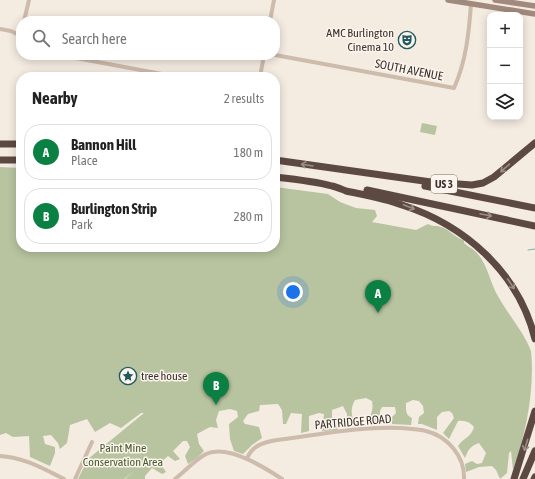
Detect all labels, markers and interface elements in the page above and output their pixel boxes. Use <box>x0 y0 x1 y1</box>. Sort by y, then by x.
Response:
map controls <box>487 12 523 120</box>
button: + <box>487 12 523 48</box>
search box <box>16 16 280 60</box>
place label: AMC Burlington Cinema 10 <box>326 26 394 54</box>
icon: search <box>30 27 52 49</box>
text: Search here <box>62 30 127 47</box>
theatre icon: AMC Burlington Cinema 10 <box>397 30 417 50</box>
button: − <box>487 48 523 84</box>
street label: SOUTH AVENUE <box>374 57 444 83</box>
button: layers <box>487 84 523 120</box>
text: Nearby <box>32 88 78 108</box>
text: 2 results <box>224 91 264 106</box>
text: Bannon Hill <box>71 136 136 153</box>
text: A <box>43 145 49 160</box>
text: 180 m <box>234 145 263 160</box>
text: Place <box>71 153 98 168</box>
one-way arrow <box>301 161 314 169</box>
one-way arrow <box>500 164 510 173</box>
road number: US 3 <box>431 175 457 193</box>
text: Burlington Strip <box>71 200 157 217</box>
one-way arrow <box>403 204 415 212</box>
text: B <box>43 209 49 224</box>
text: 280 m <box>234 209 263 224</box>
one-way arrow <box>479 212 492 220</box>
text: Park <box>71 217 93 232</box>
one-way arrow <box>508 278 516 290</box>
pin: A <box>365 280 391 313</box>
your location <box>283 282 303 302</box>
place icon: tree house <box>118 366 138 386</box>
place label: tree house <box>141 369 187 383</box>
pin: B <box>203 372 229 405</box>
street label: PARTRIDGE ROAD <box>314 412 392 432</box>
one-way arrow <box>521 439 529 451</box>
park label: Paint Mine Conservation Area <box>83 441 163 469</box>

